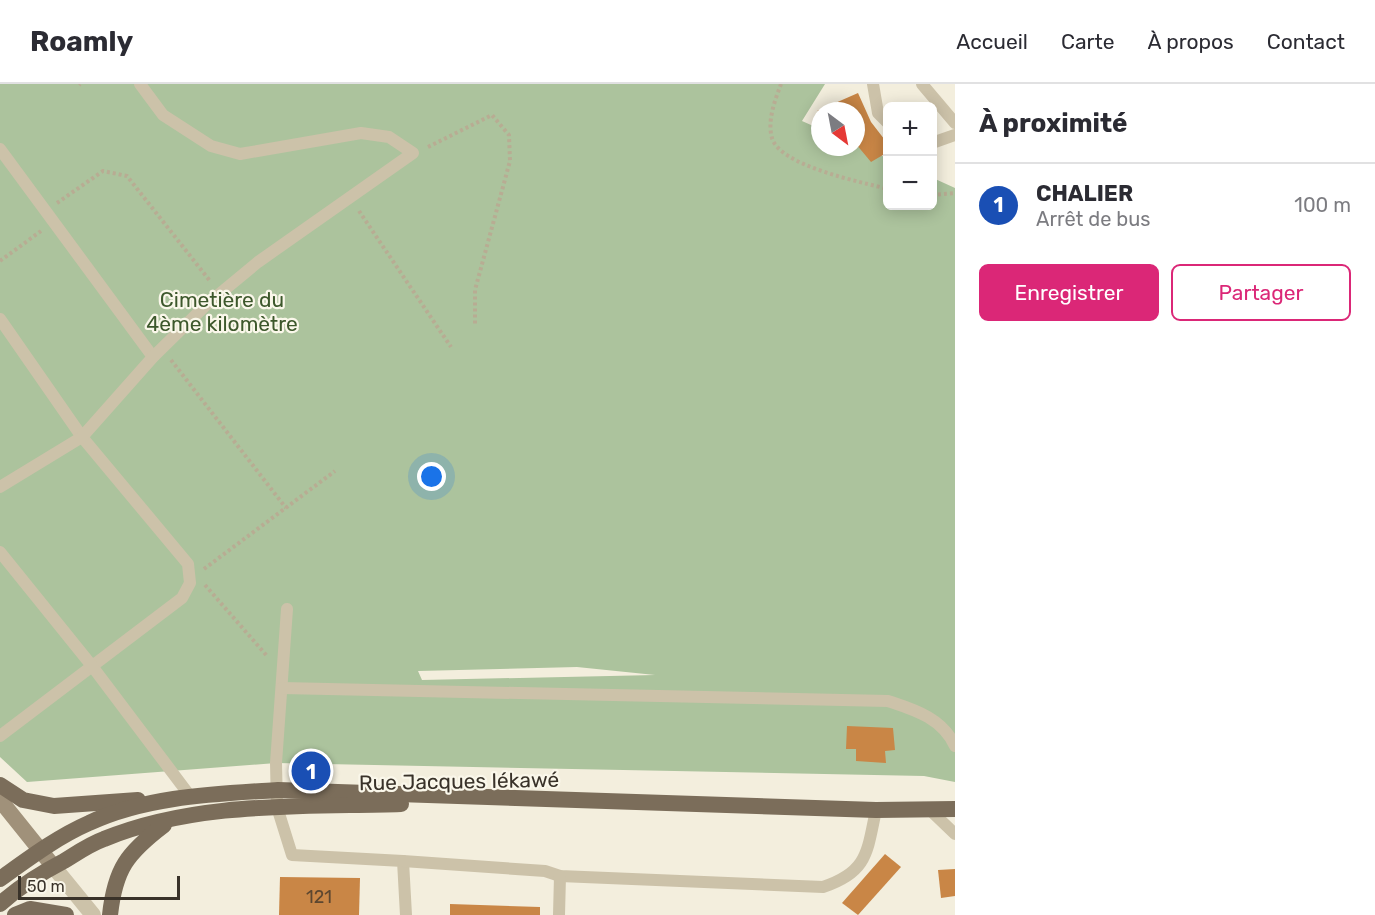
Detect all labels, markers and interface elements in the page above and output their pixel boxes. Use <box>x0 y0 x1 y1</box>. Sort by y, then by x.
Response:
text: Roamly <box>30 25 133 58</box>
text: Accueil <box>956 29 1028 54</box>
text: Carte <box>1061 29 1114 54</box>
text: À propos <box>1147 29 1234 54</box>
text: Contact <box>1267 29 1345 54</box>
north arrow <box>811 102 865 156</box>
map controls <box>883 102 937 210</box>
button: + <box>883 102 937 156</box>
text: À proximité <box>979 108 1128 139</box>
button: − <box>883 156 937 210</box>
text: CHALIER <box>1036 180 1133 207</box>
text: 1 <box>994 193 1003 217</box>
text: 100 m <box>1294 193 1351 217</box>
text: Arrêt de bus <box>1036 207 1150 231</box>
button: Enregistrer <box>979 264 1159 321</box>
button: Partager <box>1171 264 1351 321</box>
park label: Cimetière du 4ème kilomètre <box>146 287 298 336</box>
your location <box>417 462 446 491</box>
pin: 1 <box>292 748 330 794</box>
street label: Rue Jacques Iékawé <box>359 767 559 795</box>
scale bar <box>18 873 180 900</box>
text: 50 m <box>27 877 65 896</box>
house number: 121 <box>306 886 332 908</box>

